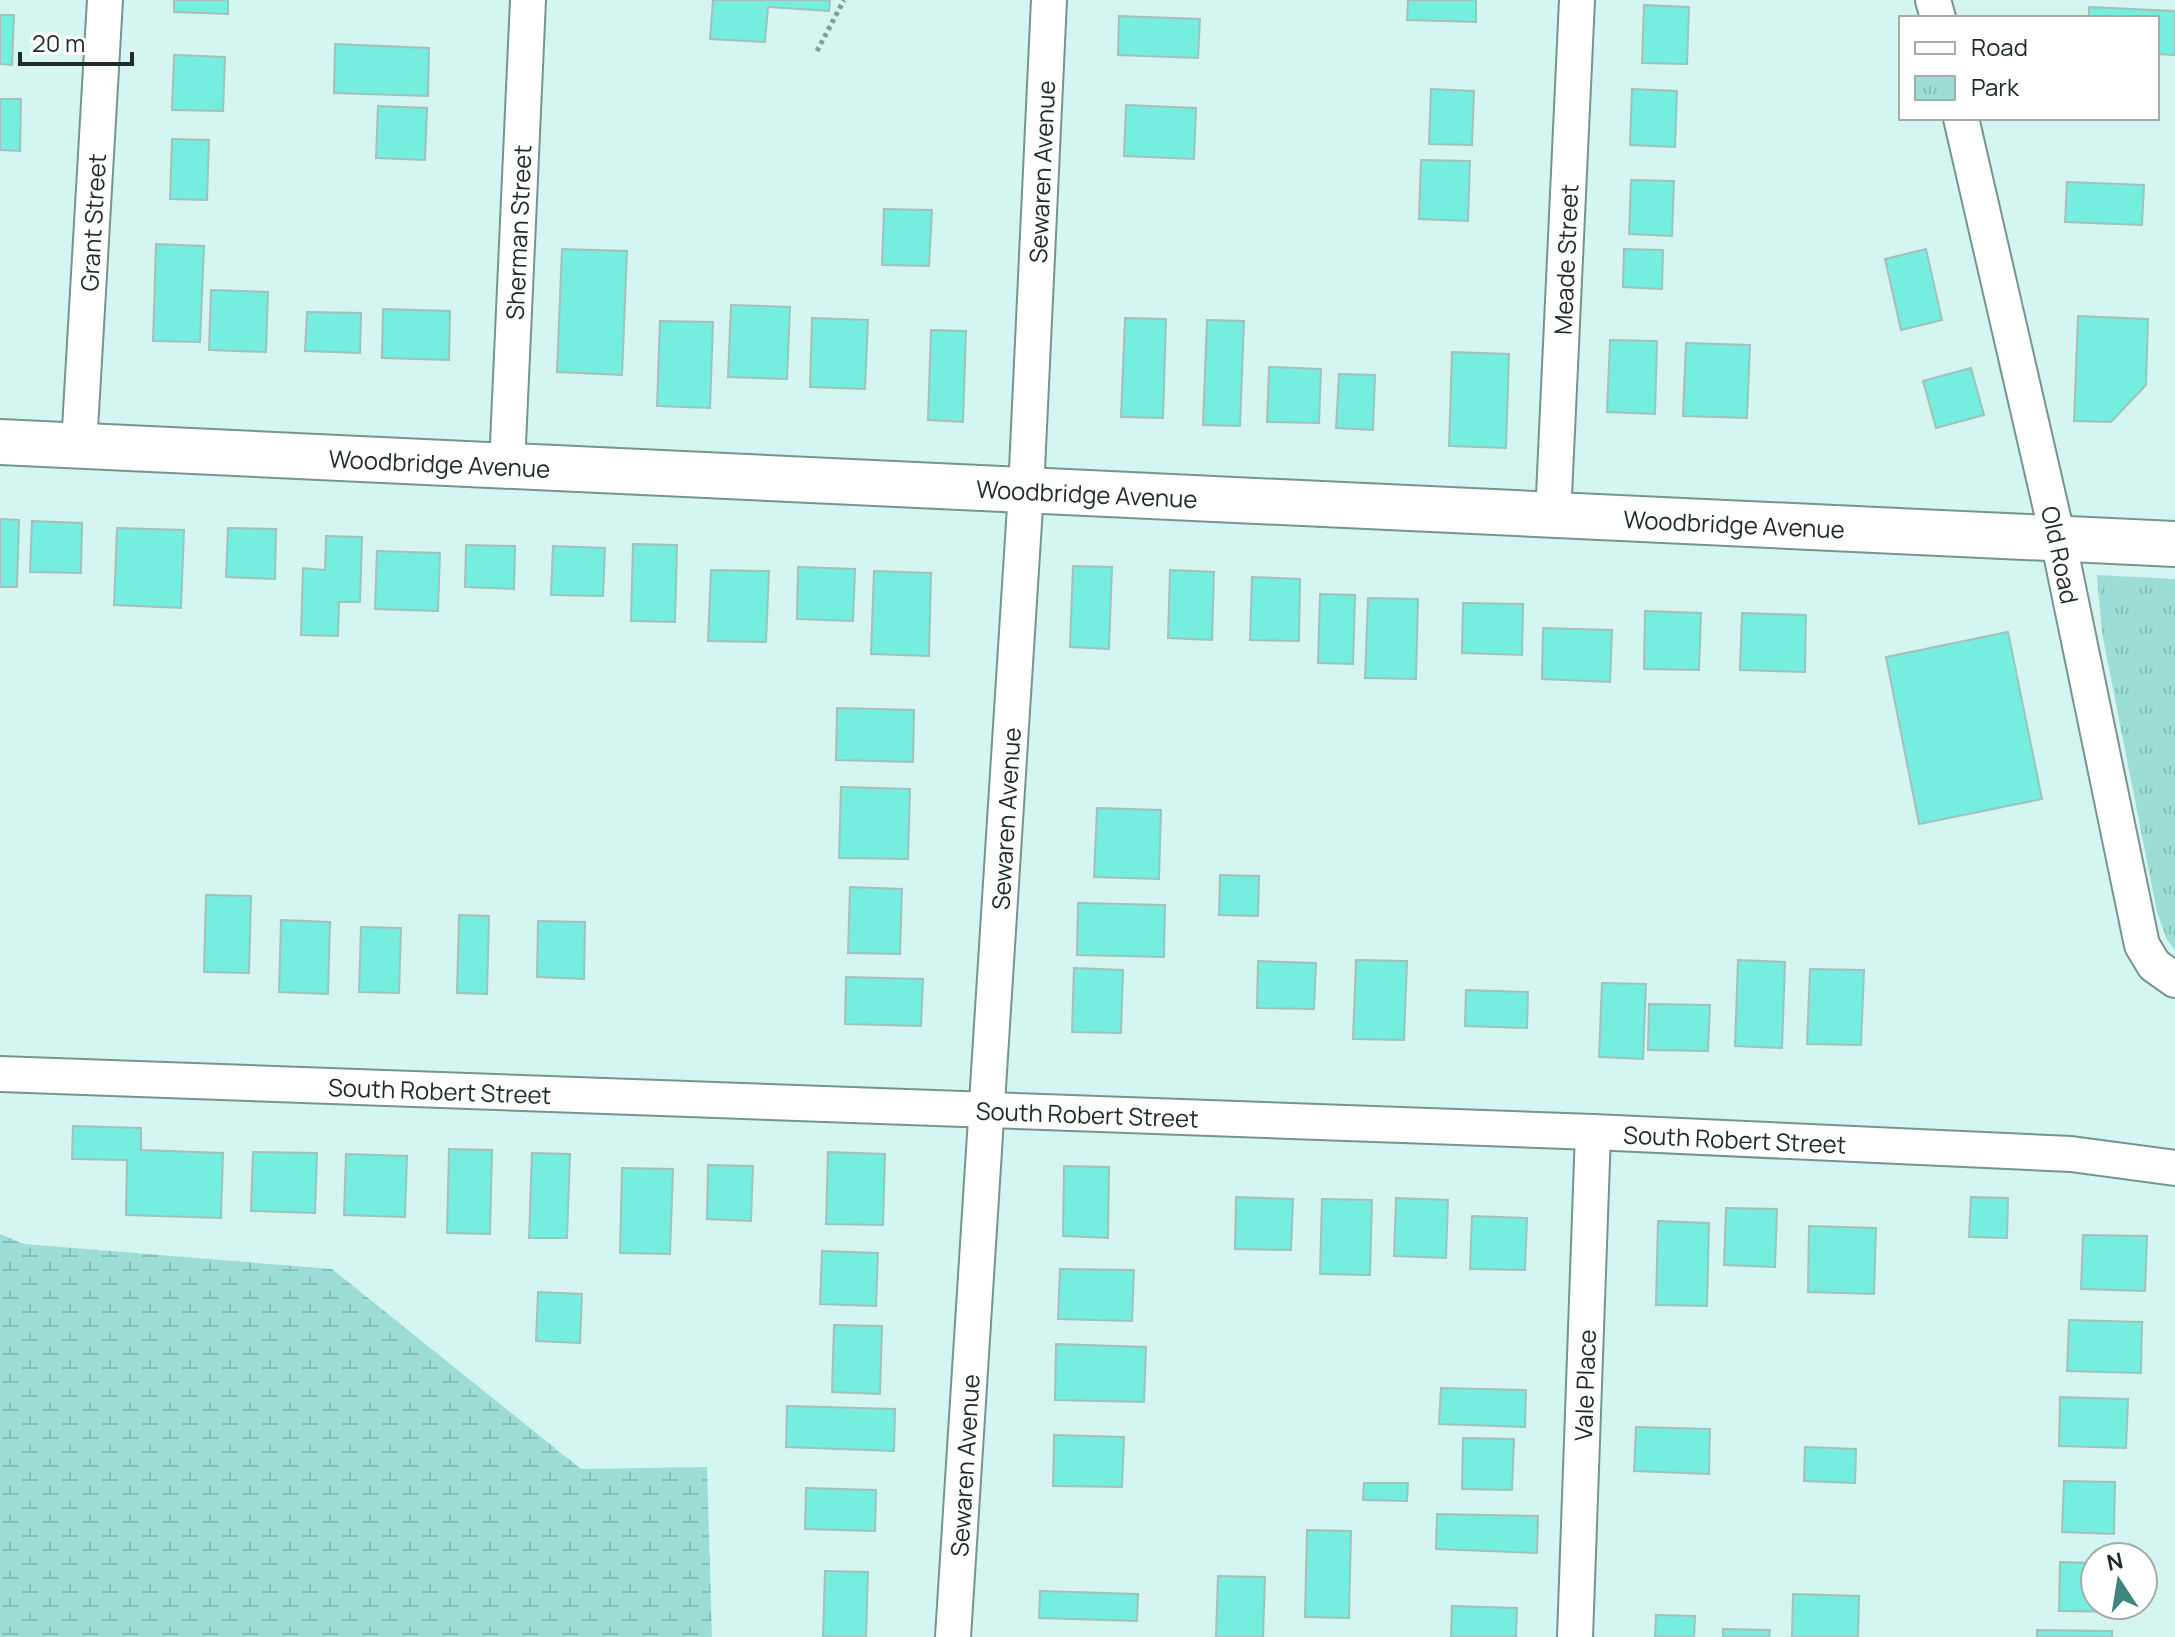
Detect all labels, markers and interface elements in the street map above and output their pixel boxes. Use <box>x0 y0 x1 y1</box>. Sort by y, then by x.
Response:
scale bar <box>20 16 132 66</box>
legend <box>1899 16 2159 120</box>
text: 20 m <box>32 26 85 59</box>
text: Road <box>1971 30 2028 63</box>
text: Park <box>1971 70 2020 103</box>
street label: Sewaren Avenue <box>1020 80 1062 264</box>
street label: Sherman Street <box>497 144 538 320</box>
street label: Grant Street <box>72 153 113 292</box>
street label: Meade Street <box>1545 183 1585 335</box>
street label: Woodbridge Avenue <box>328 441 551 484</box>
street label: Woodbridge Avenue <box>975 471 1198 515</box>
street label: Woodbridge Avenue <box>1623 502 1846 545</box>
street label: Old Road <box>2034 503 2087 606</box>
street label: Sewaren Avenue <box>983 726 1027 911</box>
street label: South Robert Street <box>328 1069 552 1111</box>
street label: South Robert Street <box>975 1093 1199 1134</box>
street label: South Robert Street <box>1623 1117 1847 1160</box>
street label: Vale Place <box>1565 1329 1602 1442</box>
street label: Sewaren Avenue <box>942 1373 986 1558</box>
north arrow <box>2079 1541 2159 1621</box>
text: N <box>2104 1545 2126 1578</box>

